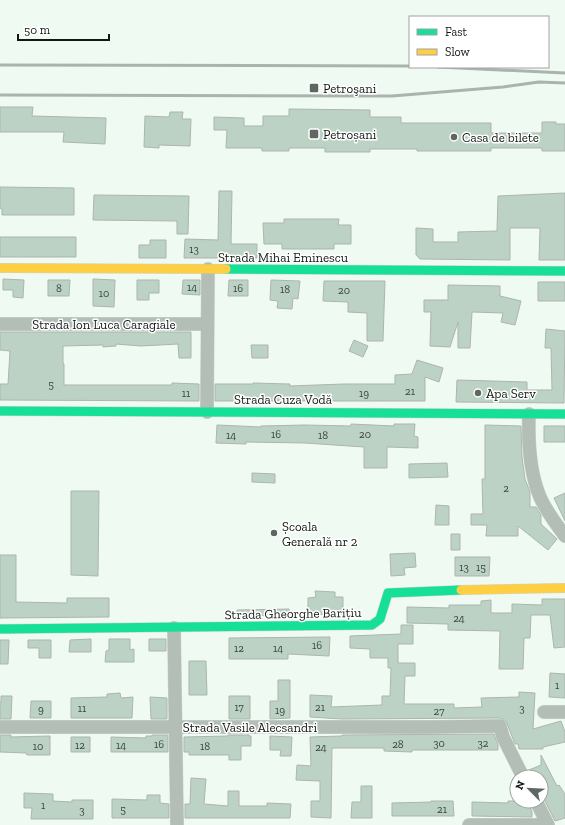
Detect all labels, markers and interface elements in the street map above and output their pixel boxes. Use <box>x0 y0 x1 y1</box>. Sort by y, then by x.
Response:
scale bar <box>18 16 109 42</box>
legend <box>409 16 549 68</box>
text: 50 m <box>24 23 51 37</box>
text: Fast <box>445 25 468 39</box>
text: Slow <box>445 45 471 59</box>
place label: Petroşani <box>323 81 377 96</box>
marker: Petroşani <box>308 82 320 94</box>
place label: Petroșani <box>323 127 377 142</box>
marker: Petroșani <box>308 128 320 140</box>
place label: Casa de bilete <box>462 130 539 145</box>
marker: Casa de bilete <box>449 132 459 142</box>
house number: 13 <box>189 243 199 256</box>
street label: Strada Mihai Eminescu <box>218 250 349 265</box>
house number: 14 <box>187 281 197 294</box>
house number: 8 <box>56 282 62 295</box>
house number: 16 <box>233 282 243 295</box>
house number: 18 <box>280 283 290 296</box>
house number: 20 <box>338 284 350 297</box>
house number: 10 <box>99 287 109 300</box>
street label: Strada Ion Luca Caragiale <box>32 317 176 332</box>
house number: 5 <box>48 378 54 391</box>
house number: 21 <box>405 385 416 398</box>
place label: Apa Serv <box>486 386 536 401</box>
house number: 11 <box>182 387 191 400</box>
house number: 19 <box>359 387 369 400</box>
marker: Apa Serv <box>473 388 483 398</box>
street label: Strada Cuza Vodă <box>234 392 333 407</box>
house number: 16 <box>271 428 281 441</box>
house number: 20 <box>359 428 371 441</box>
house number: 14 <box>226 429 236 442</box>
house number: 18 <box>318 429 328 442</box>
house number: 2 <box>503 482 509 495</box>
place label: Școala Generală nr 2 <box>282 519 358 549</box>
marker: Școala Generală nr 2 <box>269 528 279 538</box>
house number: 13 <box>459 561 469 574</box>
house number: 15 <box>476 561 486 574</box>
street label: Strada Gheorghe Barițiu <box>224 605 362 622</box>
house number: 24 <box>453 612 465 625</box>
house number: 16 <box>312 639 322 652</box>
house number: 12 <box>234 642 244 655</box>
house number: 14 <box>273 642 283 655</box>
house number: 1 <box>555 679 560 692</box>
house number: 17 <box>234 701 244 714</box>
house number: 21 <box>315 701 326 714</box>
house number: 11 <box>78 702 87 715</box>
house number: 3 <box>519 702 525 715</box>
house number: 9 <box>38 703 44 716</box>
house number: 19 <box>275 704 285 717</box>
house number: 27 <box>434 705 444 718</box>
street label: Strada Vasile Alecsandri <box>183 720 318 735</box>
house number: 30 <box>433 737 445 750</box>
house number: 32 <box>477 737 489 750</box>
house number: 16 <box>154 738 164 751</box>
house number: 28 <box>392 738 404 751</box>
house number: 12 <box>75 739 85 752</box>
house number: 14 <box>116 739 126 752</box>
house number: 10 <box>33 740 43 753</box>
house number: 18 <box>200 740 210 753</box>
house number: 24 <box>315 741 327 754</box>
north arrow <box>509 769 549 809</box>
text: N <box>513 778 528 792</box>
house number: 1 <box>41 799 46 812</box>
house number: 5 <box>120 803 126 816</box>
house number: 21 <box>437 803 448 816</box>
house number: 3 <box>79 804 85 817</box>

